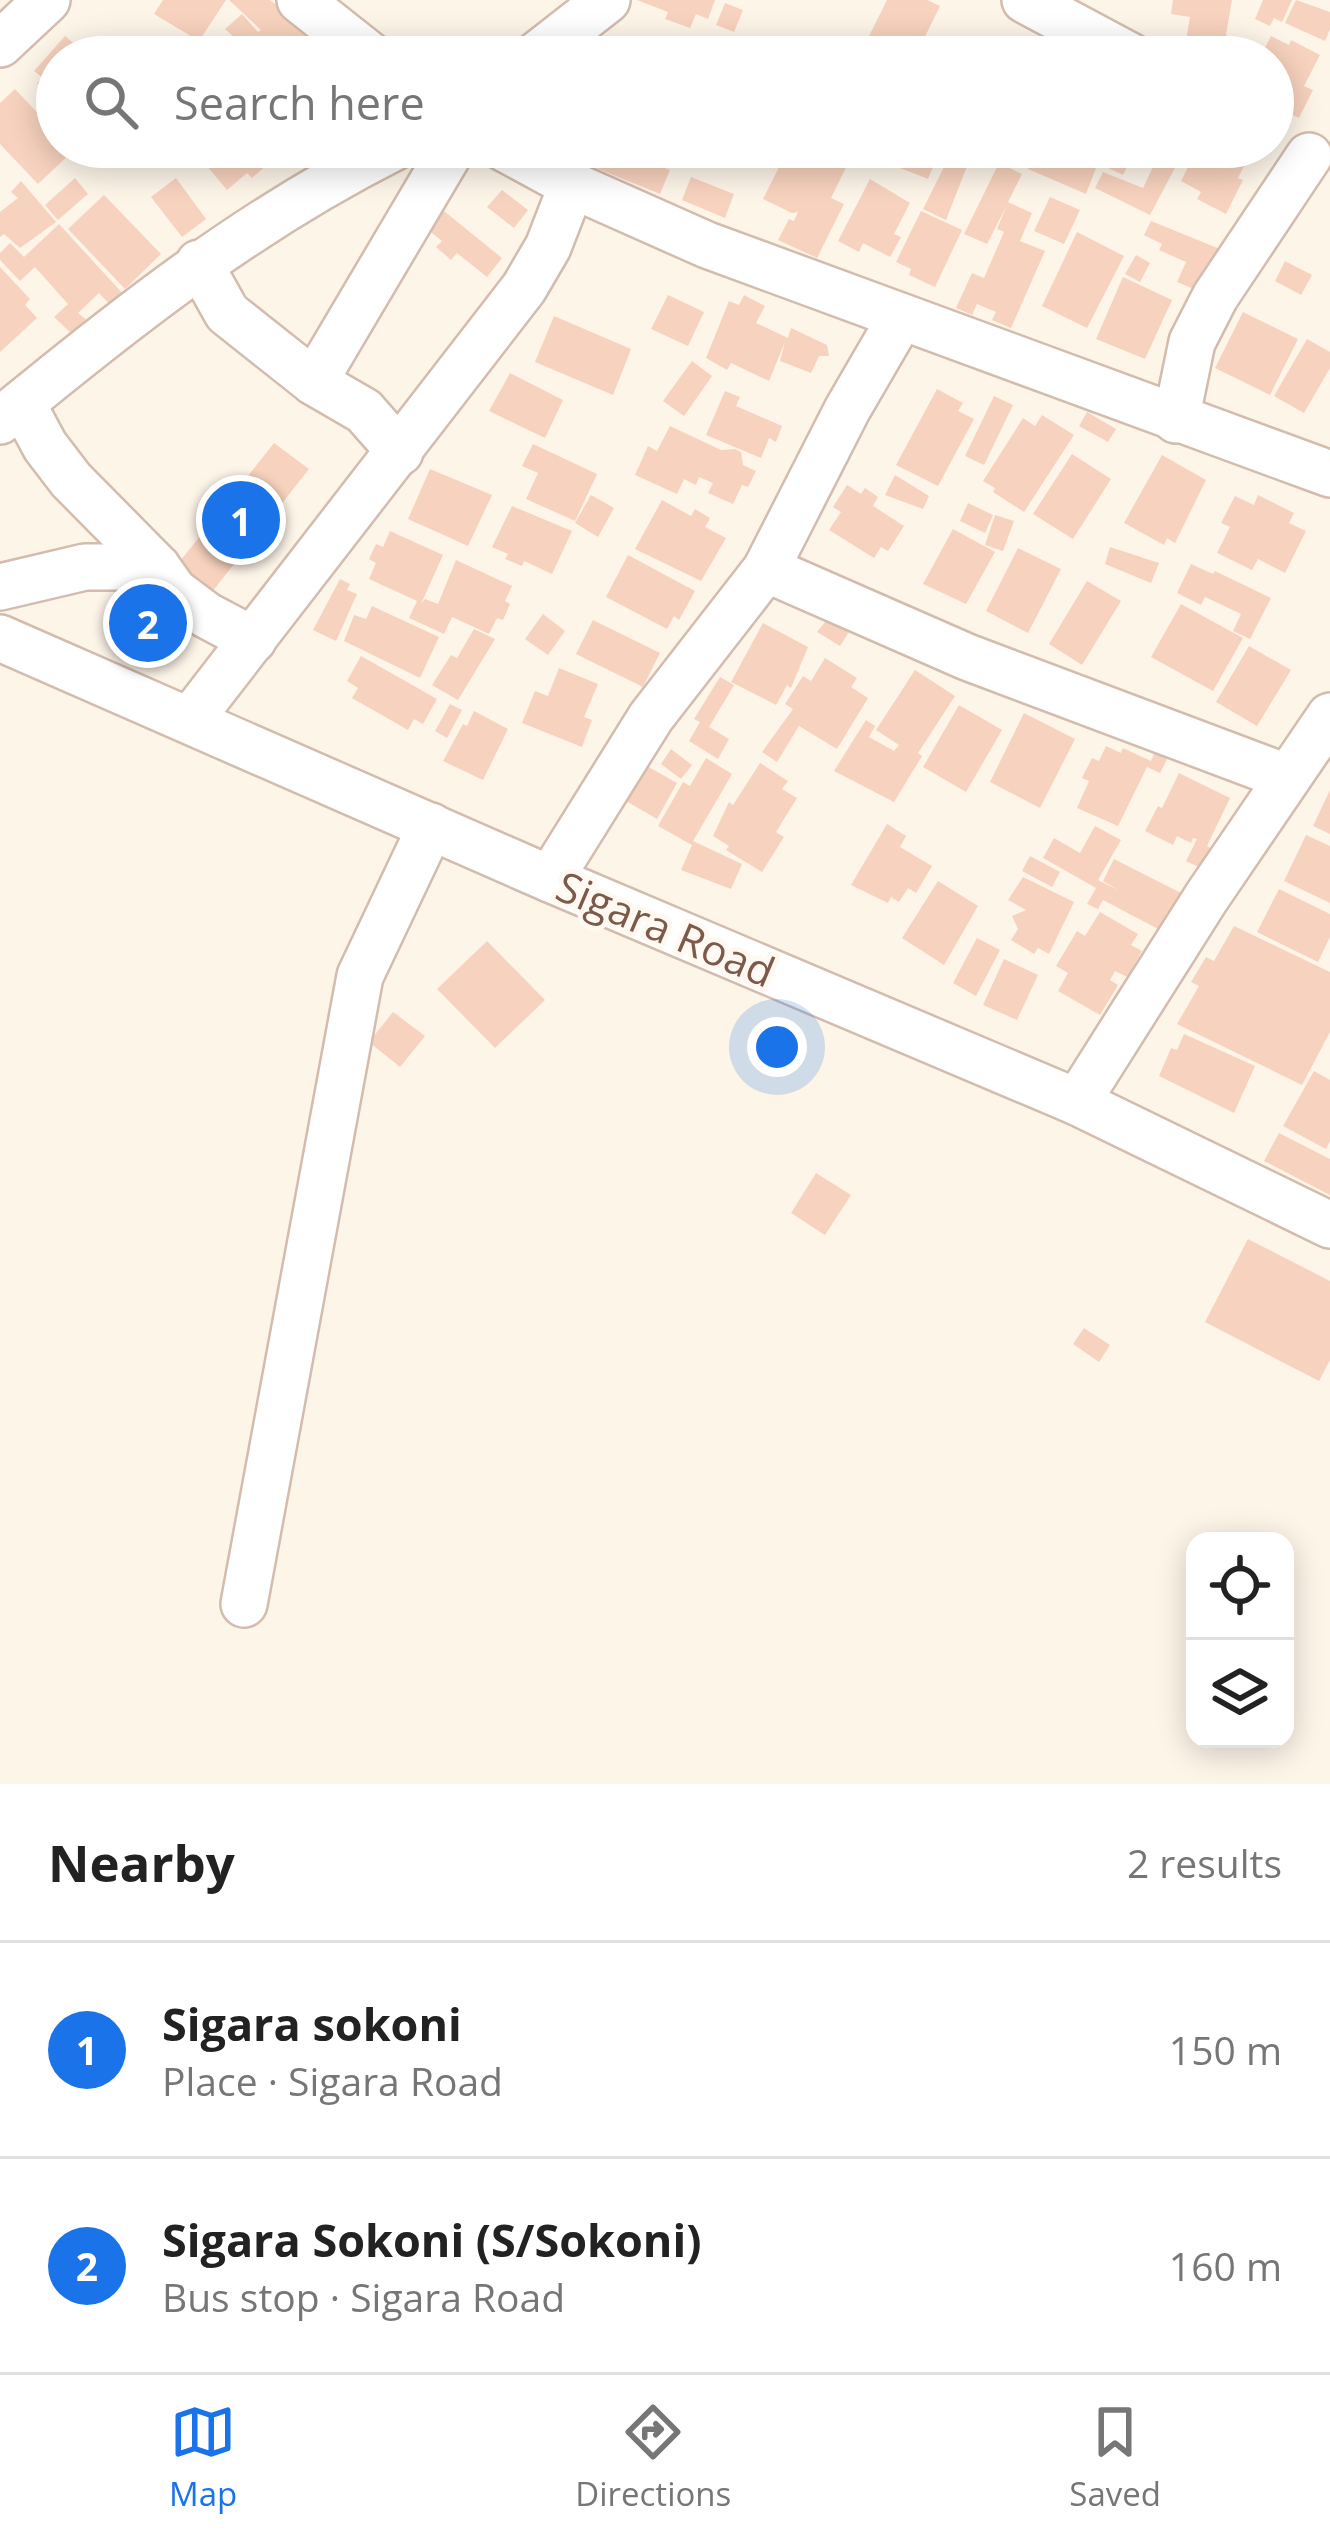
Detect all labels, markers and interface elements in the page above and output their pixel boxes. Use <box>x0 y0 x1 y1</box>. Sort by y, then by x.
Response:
search box <box>36 36 1294 168</box>
icon: search <box>78 69 144 135</box>
text: Search here <box>174 72 425 133</box>
pin: 1 <box>202 475 280 565</box>
pin: 2 <box>109 578 187 668</box>
street label: Sigara Road <box>548 857 784 999</box>
your location <box>747 1017 807 1077</box>
map controls <box>1186 1532 1294 1748</box>
button: locate <box>1186 1532 1294 1640</box>
button: layers <box>1186 1640 1294 1748</box>
text: Nearby <box>48 1827 235 1897</box>
text: 2 results <box>1127 1836 1282 1889</box>
text: Sigara sokoni <box>162 1993 462 2054</box>
text: 1 <box>76 2023 98 2076</box>
text: 150 m <box>1169 2023 1282 2076</box>
text: Place · Sigara Road <box>162 2054 503 2107</box>
text: Sigara Sokoni (S/Sokoni) <box>162 2209 701 2270</box>
text: 2 <box>76 2239 98 2292</box>
text: 160 m <box>1169 2239 1282 2292</box>
text: Bus stop · Sigara Road <box>162 2270 565 2323</box>
tab: Map <box>169 2399 237 2516</box>
tab: Directions <box>575 2399 731 2516</box>
tab: Saved <box>1069 2399 1161 2516</box>

